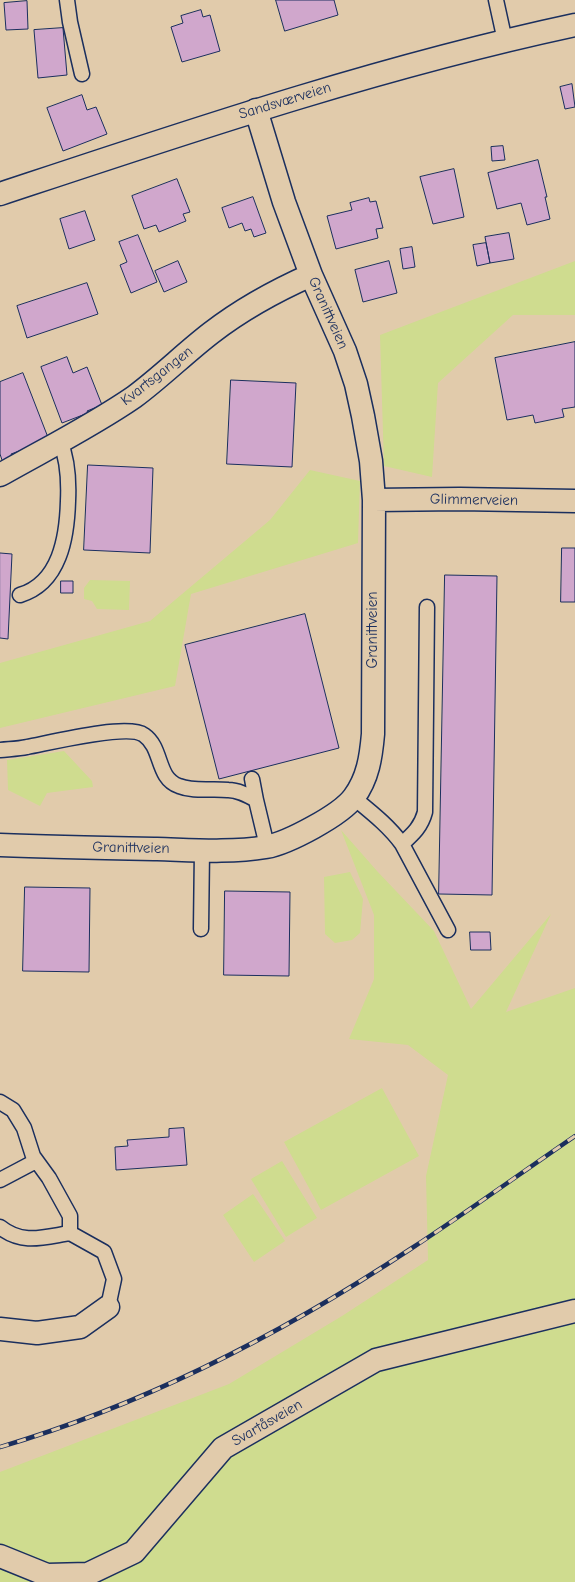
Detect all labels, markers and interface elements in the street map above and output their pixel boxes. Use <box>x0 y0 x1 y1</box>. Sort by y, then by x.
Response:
street label: Sandsværveien <box>237 78 333 124</box>
street label: Granittveien <box>304 274 352 352</box>
street label: Kvartsgangen <box>117 342 197 410</box>
street label: Glimmerveien <box>430 490 518 510</box>
street label: Granittveien <box>364 591 382 669</box>
street label: Granittveien <box>92 838 170 858</box>
street label: Svartåsveien <box>229 1396 305 1450</box>

